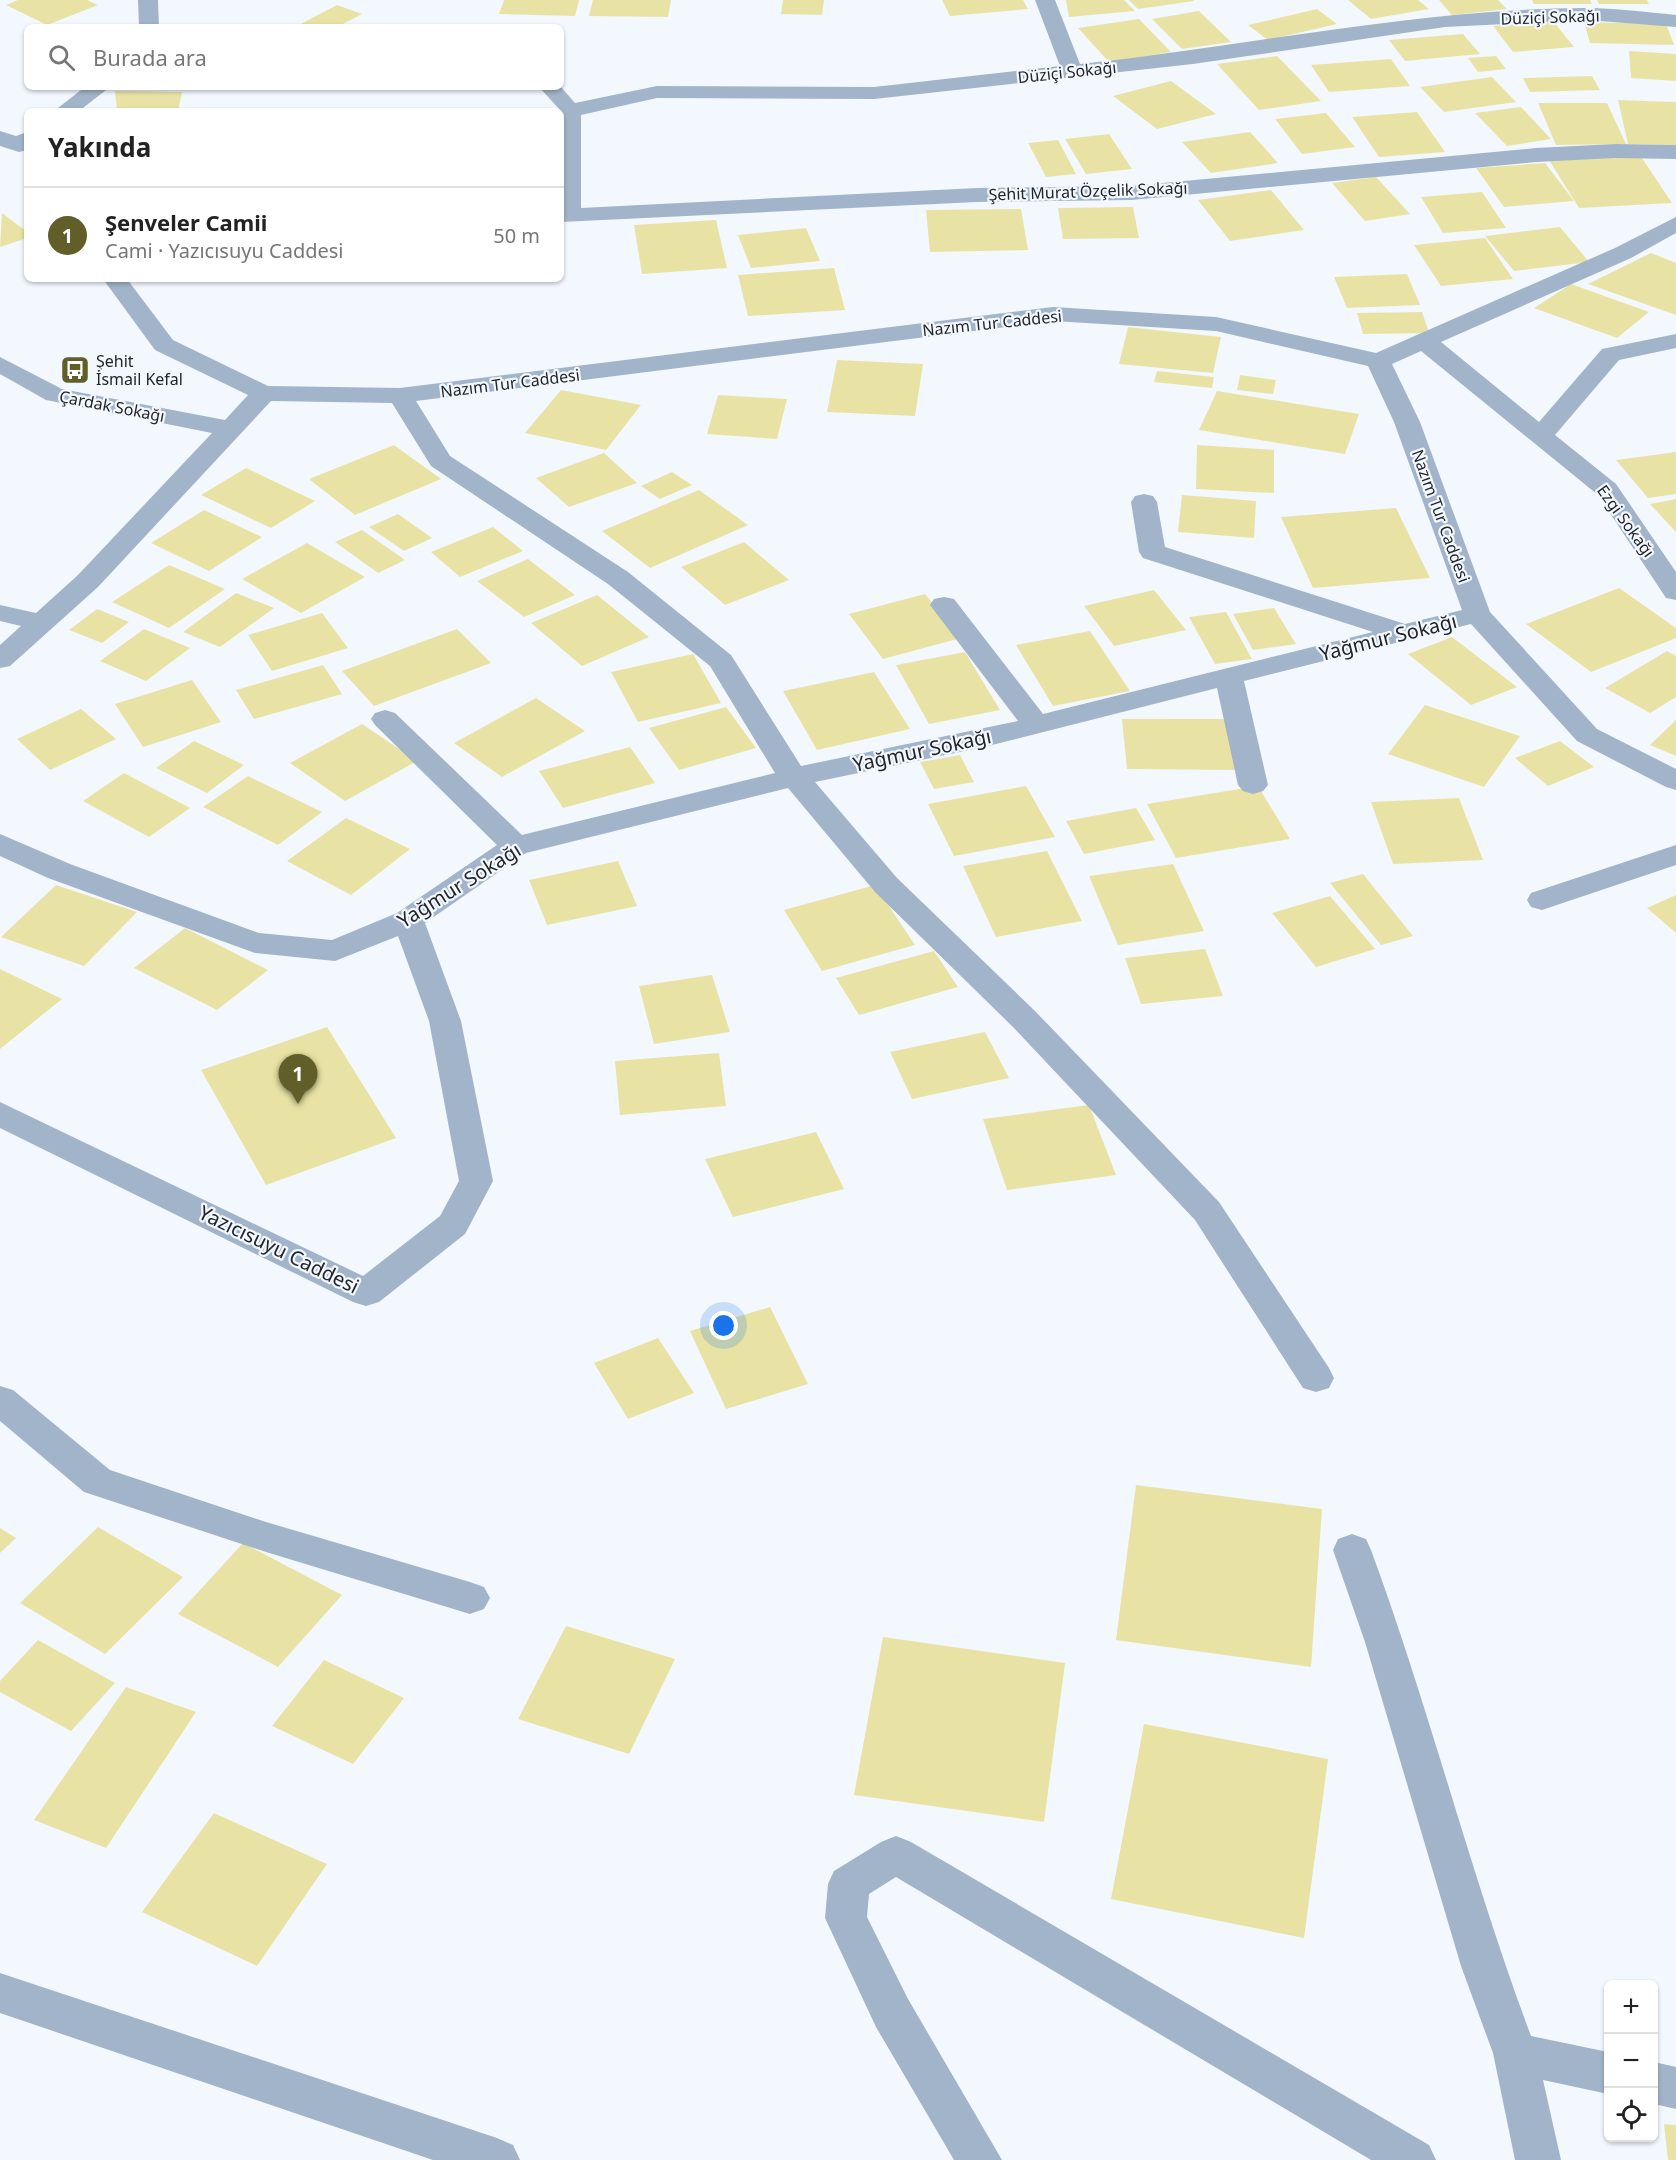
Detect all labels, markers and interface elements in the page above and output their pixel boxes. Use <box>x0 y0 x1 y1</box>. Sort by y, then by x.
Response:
street label: Düziçi Sokağı <box>1500 4 1600 30</box>
search box <box>24 24 564 90</box>
icon: search <box>45 41 78 74</box>
text: Burada ara <box>93 42 207 72</box>
street label: Düziçi Sokağı <box>1017 56 1117 88</box>
text: Yakında <box>48 129 151 165</box>
street label: Şehit Murat Özçelik Sokağı <box>988 177 1188 205</box>
text: Şenveler Camii <box>105 207 267 237</box>
text: 1 <box>62 222 73 249</box>
text: 50 m <box>493 222 540 249</box>
text: Cami · Yazıcısuyu Caddesi <box>105 237 344 264</box>
street label: Nazım Tur Caddesi <box>921 305 1063 341</box>
place label: Şehit İsmail Kefal <box>96 350 183 390</box>
bus stop icon: Şehit İsmail Kefal <box>59 354 91 386</box>
street label: Nazım Tur Caddesi <box>439 364 581 402</box>
street label: Çardak Sokağı <box>57 385 167 427</box>
street label: Nazım Tur Caddesi <box>1407 446 1475 586</box>
street label: Ezgi Sokağı <box>1592 480 1660 562</box>
street label: Yağmur Sokağı <box>1316 607 1460 667</box>
street label: Yağmur Sokağı <box>850 722 994 778</box>
street label: Yağmur Sokağı <box>392 836 526 934</box>
pin: 1 <box>278 1054 318 1104</box>
street label: Yazıcısuyu Caddesi <box>194 1198 364 1300</box>
your location <box>709 1311 738 1340</box>
map controls <box>1604 1980 1658 2142</box>
button: + <box>1604 1980 1658 2034</box>
button: − <box>1604 2034 1658 2088</box>
button: locate <box>1604 2088 1658 2142</box>

